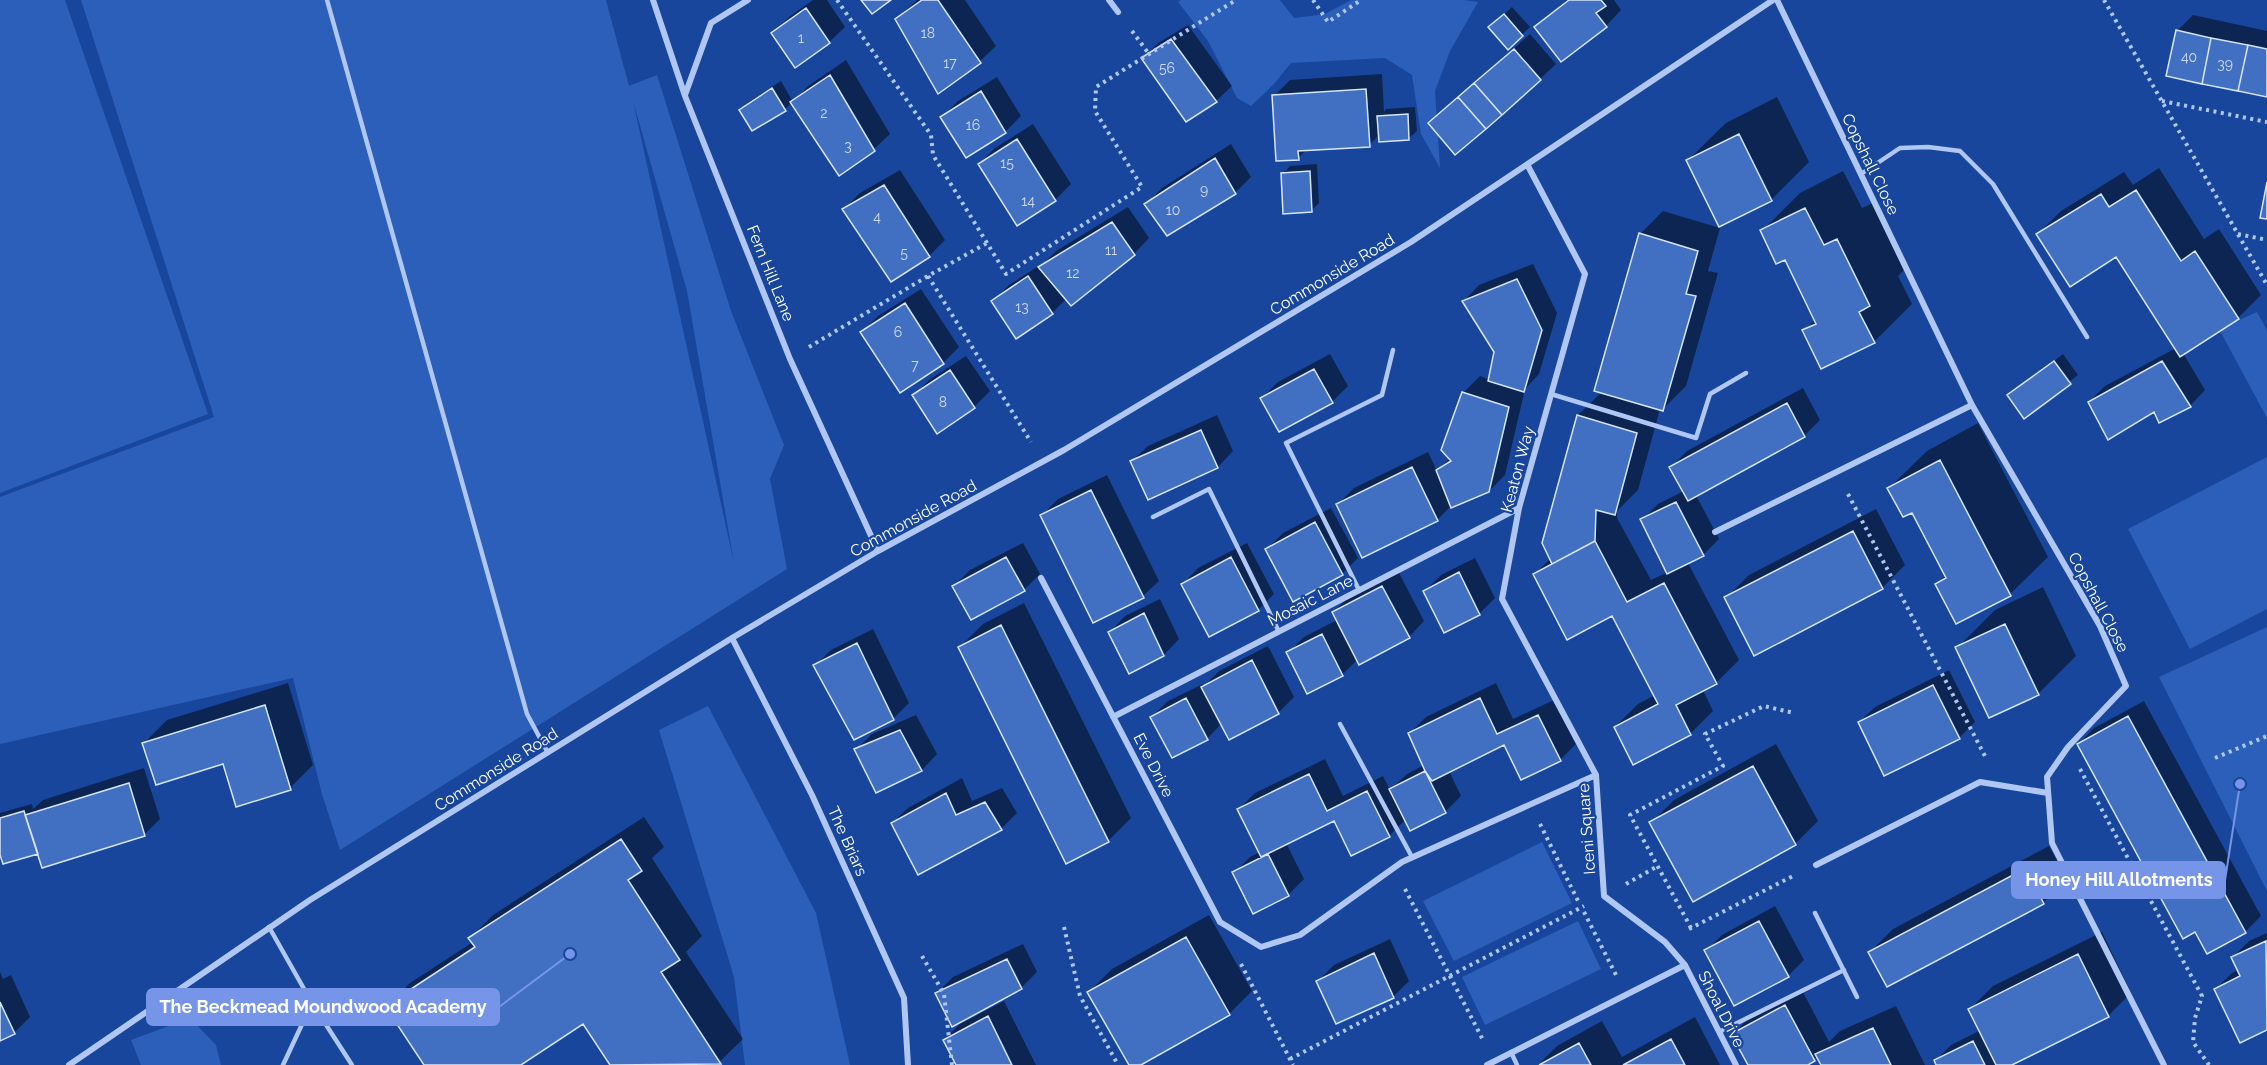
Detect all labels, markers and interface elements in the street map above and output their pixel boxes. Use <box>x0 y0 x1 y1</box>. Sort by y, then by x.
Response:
house number: 18 <box>921 25 935 41</box>
house number: 1 <box>798 30 804 46</box>
house number: 40 <box>2181 49 2197 65</box>
house number: 17 <box>943 55 957 71</box>
house number: 39 <box>2217 56 2233 72</box>
house number: 56 <box>1159 60 1175 76</box>
house number: 2 <box>820 105 828 121</box>
street label: Copshall Close <box>1838 110 1903 218</box>
house number: 16 <box>966 117 980 133</box>
house number: 3 <box>844 138 852 154</box>
house number: 15 <box>1000 155 1014 171</box>
house number: 9 <box>1200 182 1208 198</box>
house number: 14 <box>1021 193 1035 209</box>
house number: 10 <box>1166 202 1180 218</box>
house number: 4 <box>873 209 881 225</box>
street label: Fern Hill Lane <box>743 222 798 324</box>
street label: Commonside Road <box>1267 230 1398 319</box>
house number: 11 <box>1105 242 1117 258</box>
house number: 5 <box>900 245 908 261</box>
house number: 12 <box>1066 265 1080 281</box>
house number: 13 <box>1015 299 1029 315</box>
house number: 6 <box>894 324 902 340</box>
house number: 7 <box>911 357 919 373</box>
house number: 8 <box>939 394 947 410</box>
street label: Keaton Way <box>1497 424 1538 514</box>
street label: Commonside Road <box>847 476 980 561</box>
street label: Copshall Close <box>2064 549 2133 655</box>
street label: Mosaic Lane <box>1264 571 1356 630</box>
street label: Commonside Road <box>431 724 561 815</box>
street label: Eve Drive <box>1129 730 1178 800</box>
street label: Iceni Square <box>1574 783 1599 875</box>
street label: The Briars <box>824 803 871 879</box>
callout: Honey Hill Allotments <box>2012 862 2225 898</box>
text: Honey Hill Allotments <box>2025 869 2213 890</box>
street label: Shoal Drive <box>1694 968 1749 1051</box>
callout: The Beckmead Moundwood Academy <box>147 989 499 1025</box>
text: The Beckmead Moundwood Academy <box>159 996 487 1017</box>

